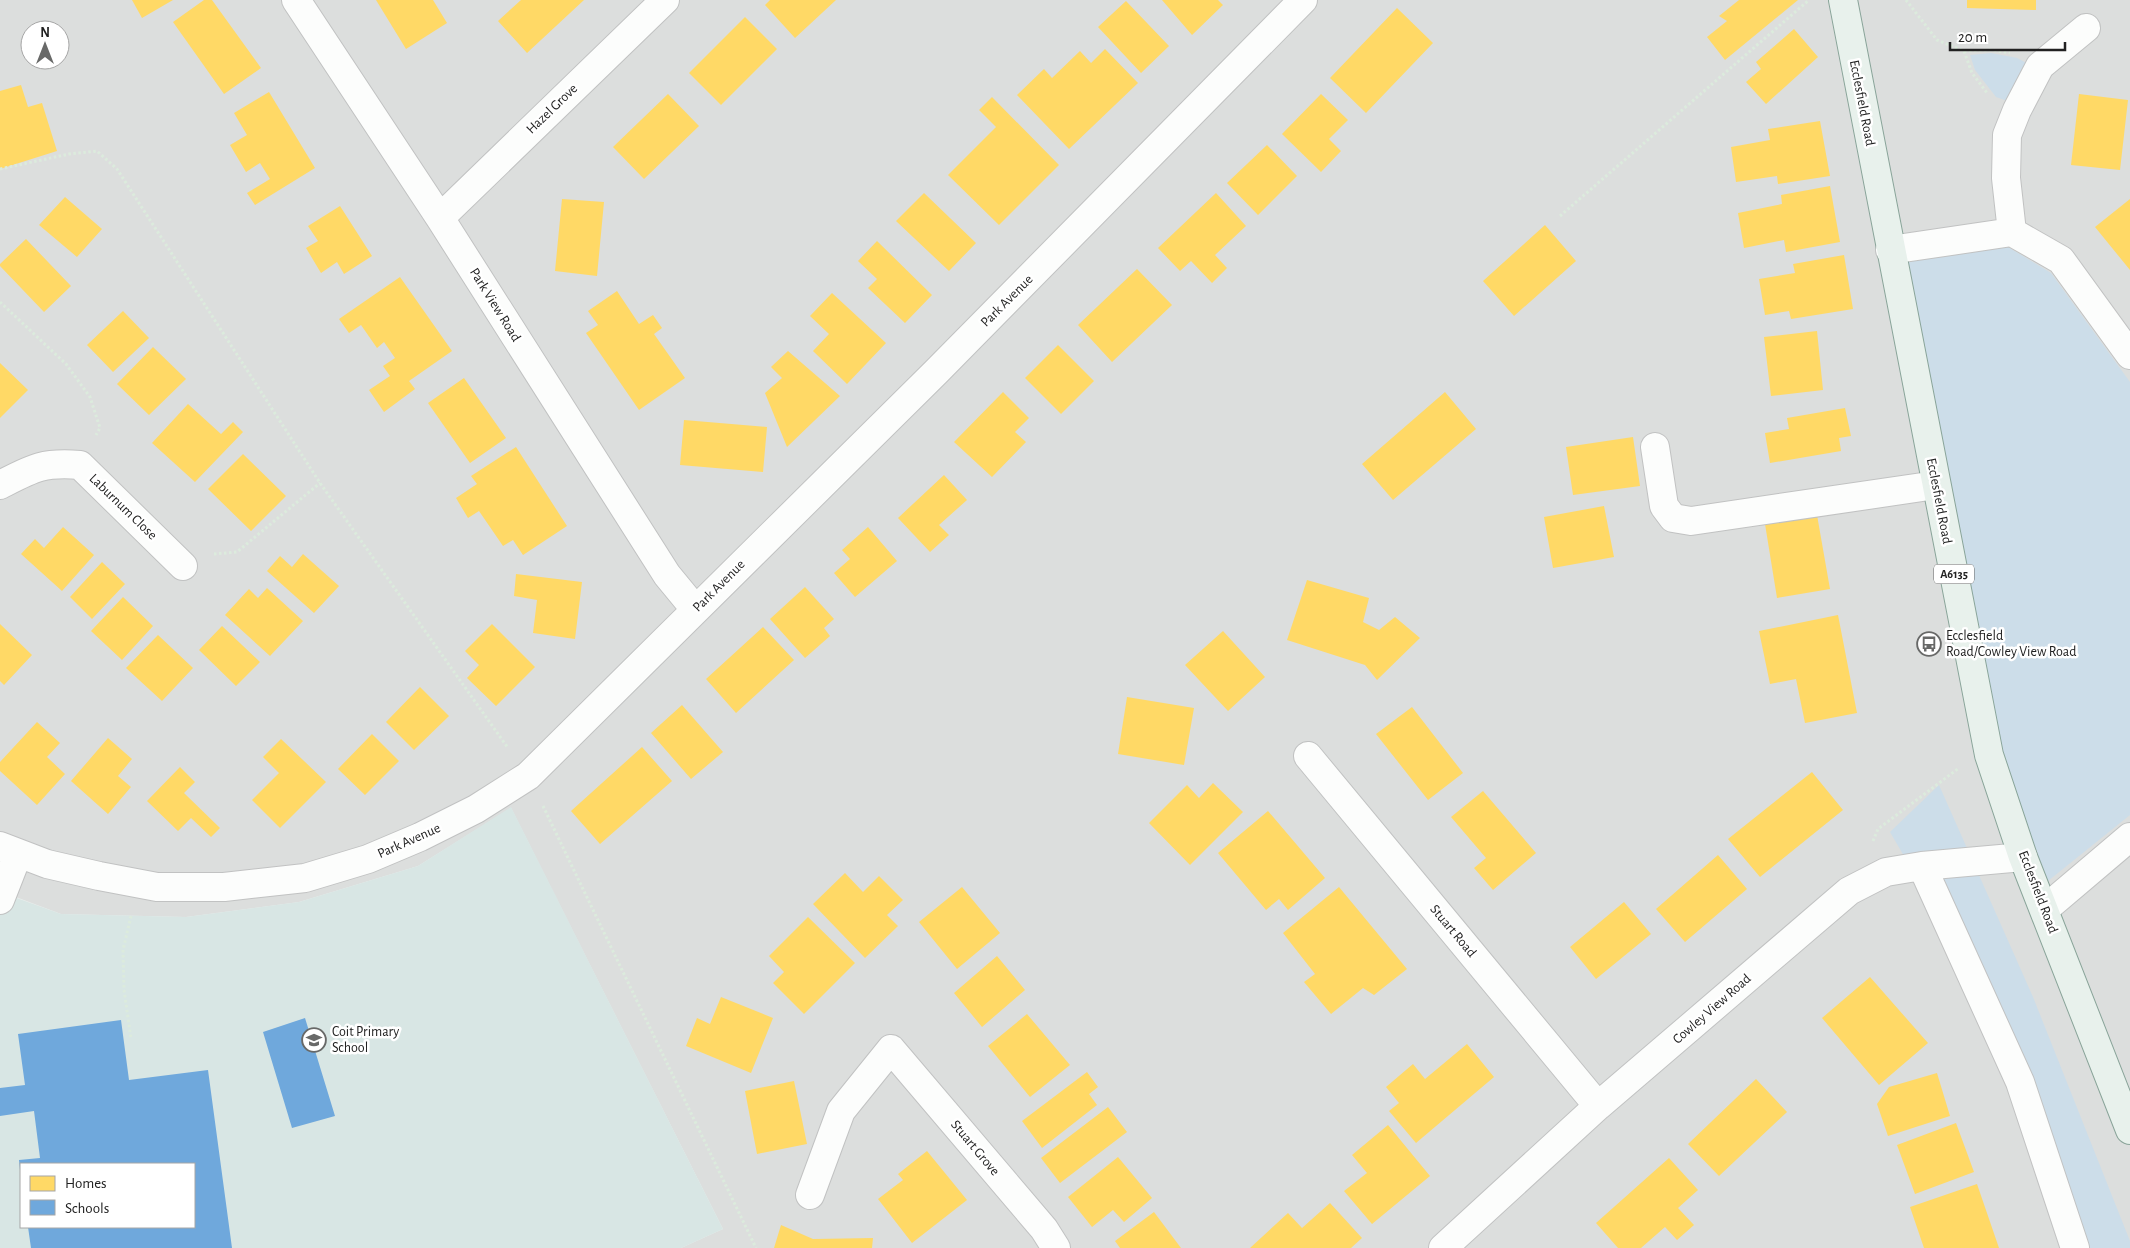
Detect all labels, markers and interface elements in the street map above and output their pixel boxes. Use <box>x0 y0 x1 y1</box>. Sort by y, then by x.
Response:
north arrow <box>20 20 70 70</box>
scale bar <box>1950 20 2065 52</box>
text: N <box>40 26 50 40</box>
text: 20 m <box>1958 30 1987 45</box>
street label: Ecclesfield Road <box>1847 59 1877 147</box>
street label: Hazel Grove <box>524 81 580 137</box>
street label: Park View Road <box>467 266 523 344</box>
street label: Park Avenue <box>978 272 1036 330</box>
street label: Ecclesfield Road <box>1924 457 1954 545</box>
street label: Laburnum Close <box>86 471 160 543</box>
street label: Park Avenue <box>690 557 748 615</box>
road number: A6135 <box>1934 564 1974 584</box>
place label: Ecclesfield Road/Cowley View Road <box>1946 629 2077 659</box>
bus stop icon: Ecclesfield Road/Cowley View Road <box>1916 631 1942 657</box>
street label: Park Avenue <box>375 821 443 861</box>
street label: Ecclesfield Road <box>2016 849 2060 935</box>
street label: Stuart Road <box>1427 902 1479 960</box>
street label: Cowley View Road <box>1670 971 1754 1047</box>
place label: Coit Primary School <box>332 1025 399 1055</box>
school or university icon: Coit Primary School <box>301 1027 327 1053</box>
street label: Stuart Grove <box>948 1118 1002 1178</box>
legend <box>20 1163 195 1228</box>
text: Homes <box>65 1176 107 1191</box>
text: Schools <box>65 1201 109 1216</box>

